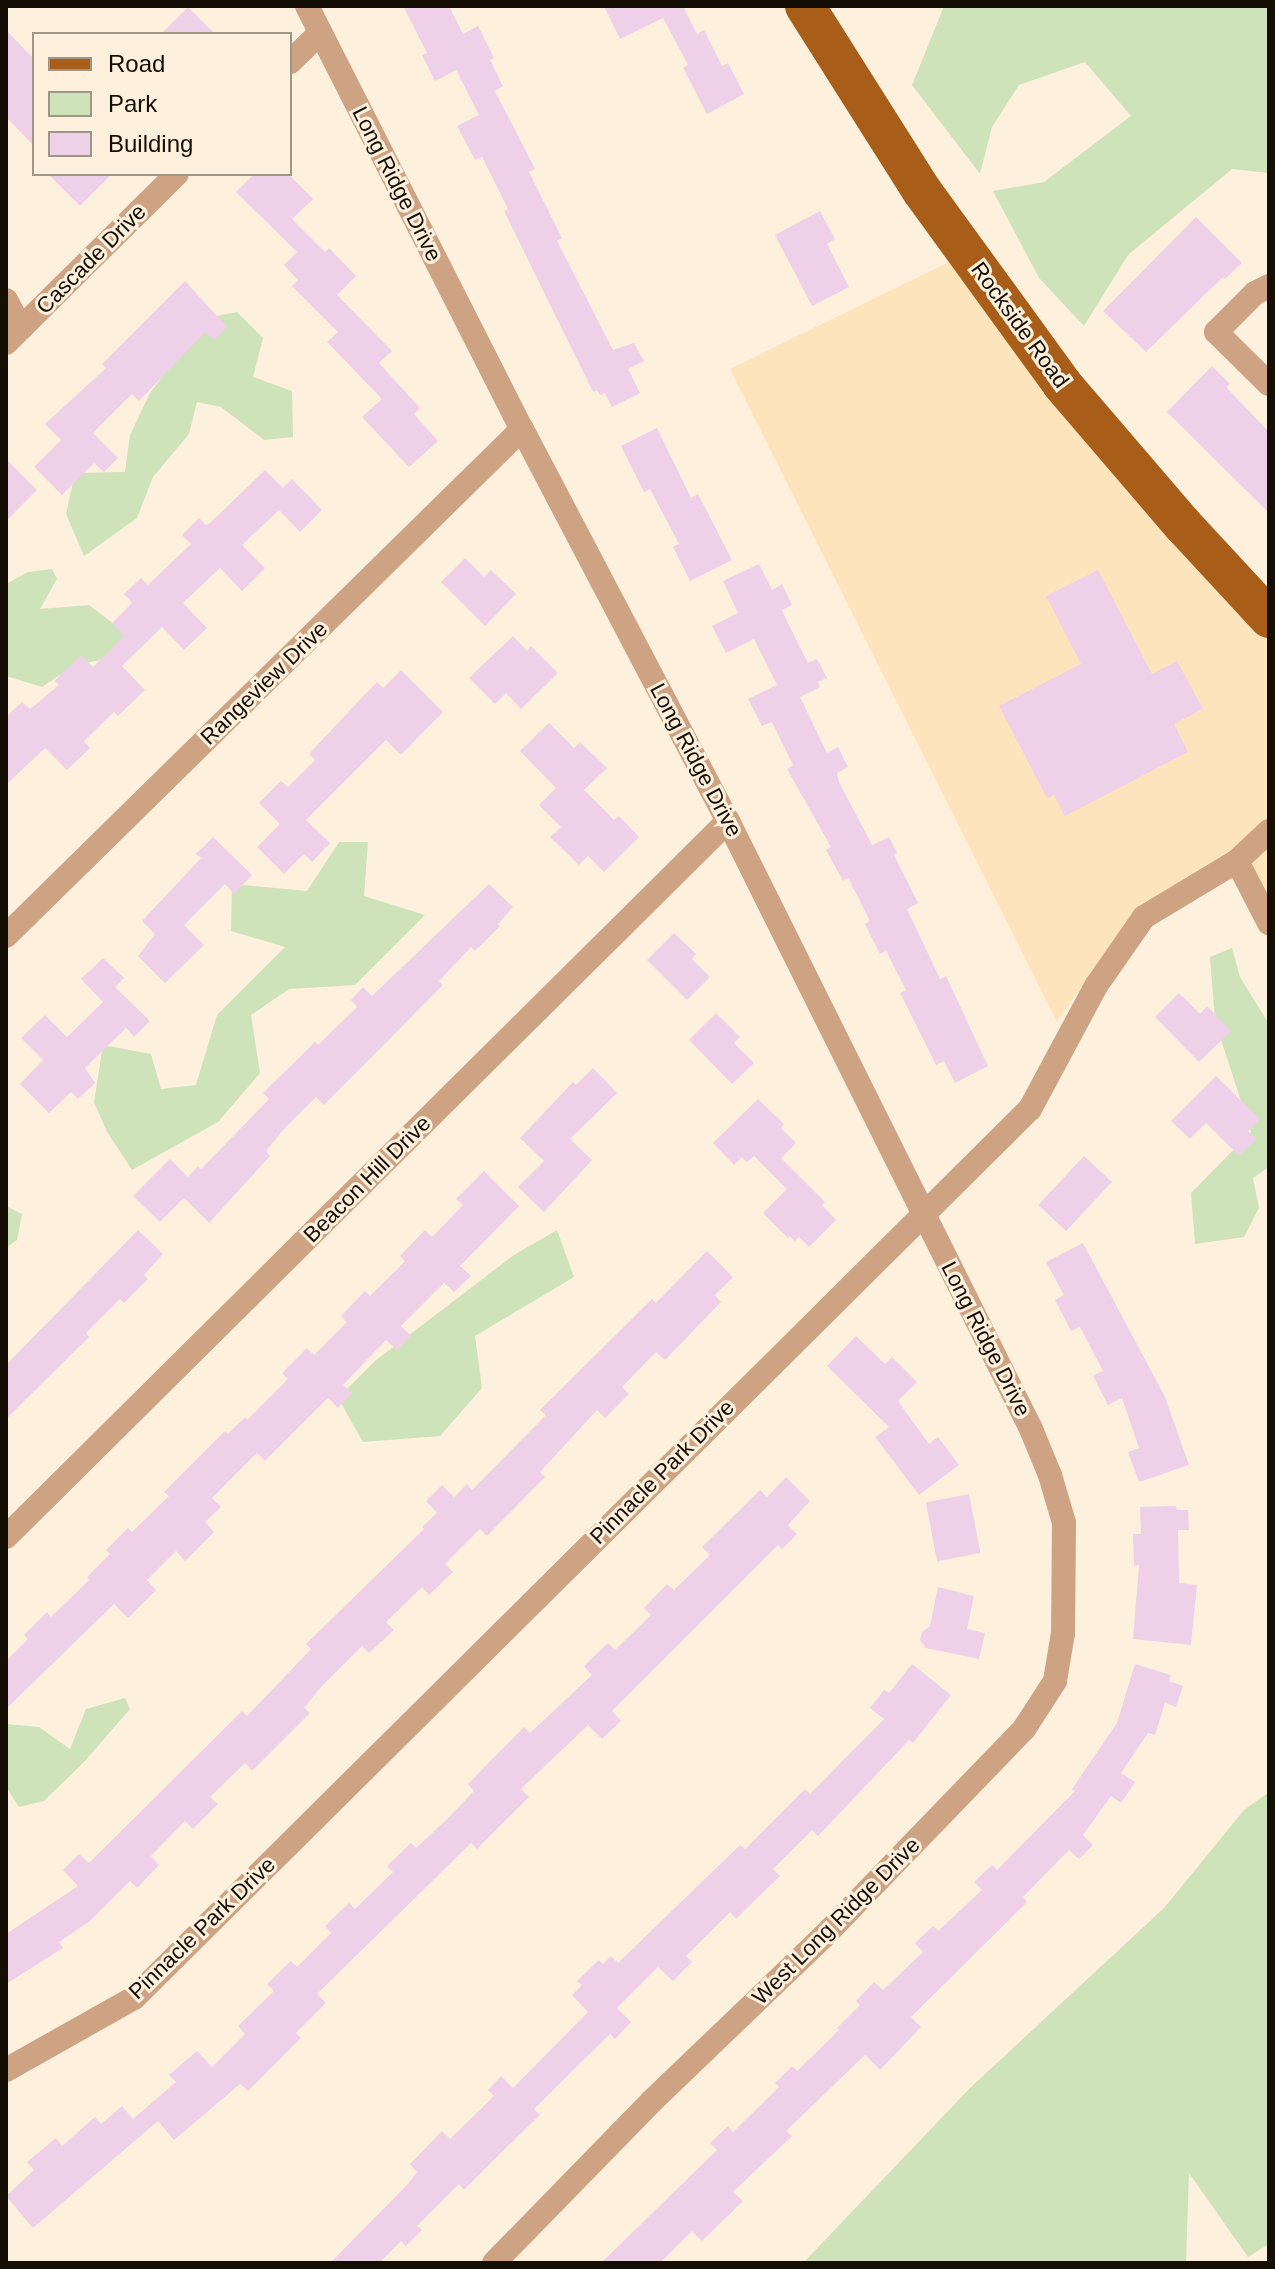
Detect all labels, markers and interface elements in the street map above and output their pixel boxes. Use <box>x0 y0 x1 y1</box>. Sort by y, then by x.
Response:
legend <box>32 32 292 176</box>
text: Road <box>108 50 165 77</box>
text: Park <box>108 90 157 117</box>
street label: Long Ridge Drive <box>347 102 447 266</box>
text: Building <box>108 130 193 157</box>
street label: Cascade Drive <box>31 199 151 319</box>
street label: Rockside Road <box>965 257 1075 393</box>
street label: Rangeview Drive <box>195 616 333 750</box>
street label: Long Ridge Drive <box>644 679 748 841</box>
street label: Beacon Hill Drive <box>298 1110 436 1248</box>
street label: Long Ridge Drive <box>936 1257 1036 1421</box>
street label: Pinnacle Park Drive <box>584 1394 740 1550</box>
street label: West Long Ridge Drive <box>747 1832 925 2010</box>
street label: Pinnacle Park Drive <box>123 1851 281 2005</box>

